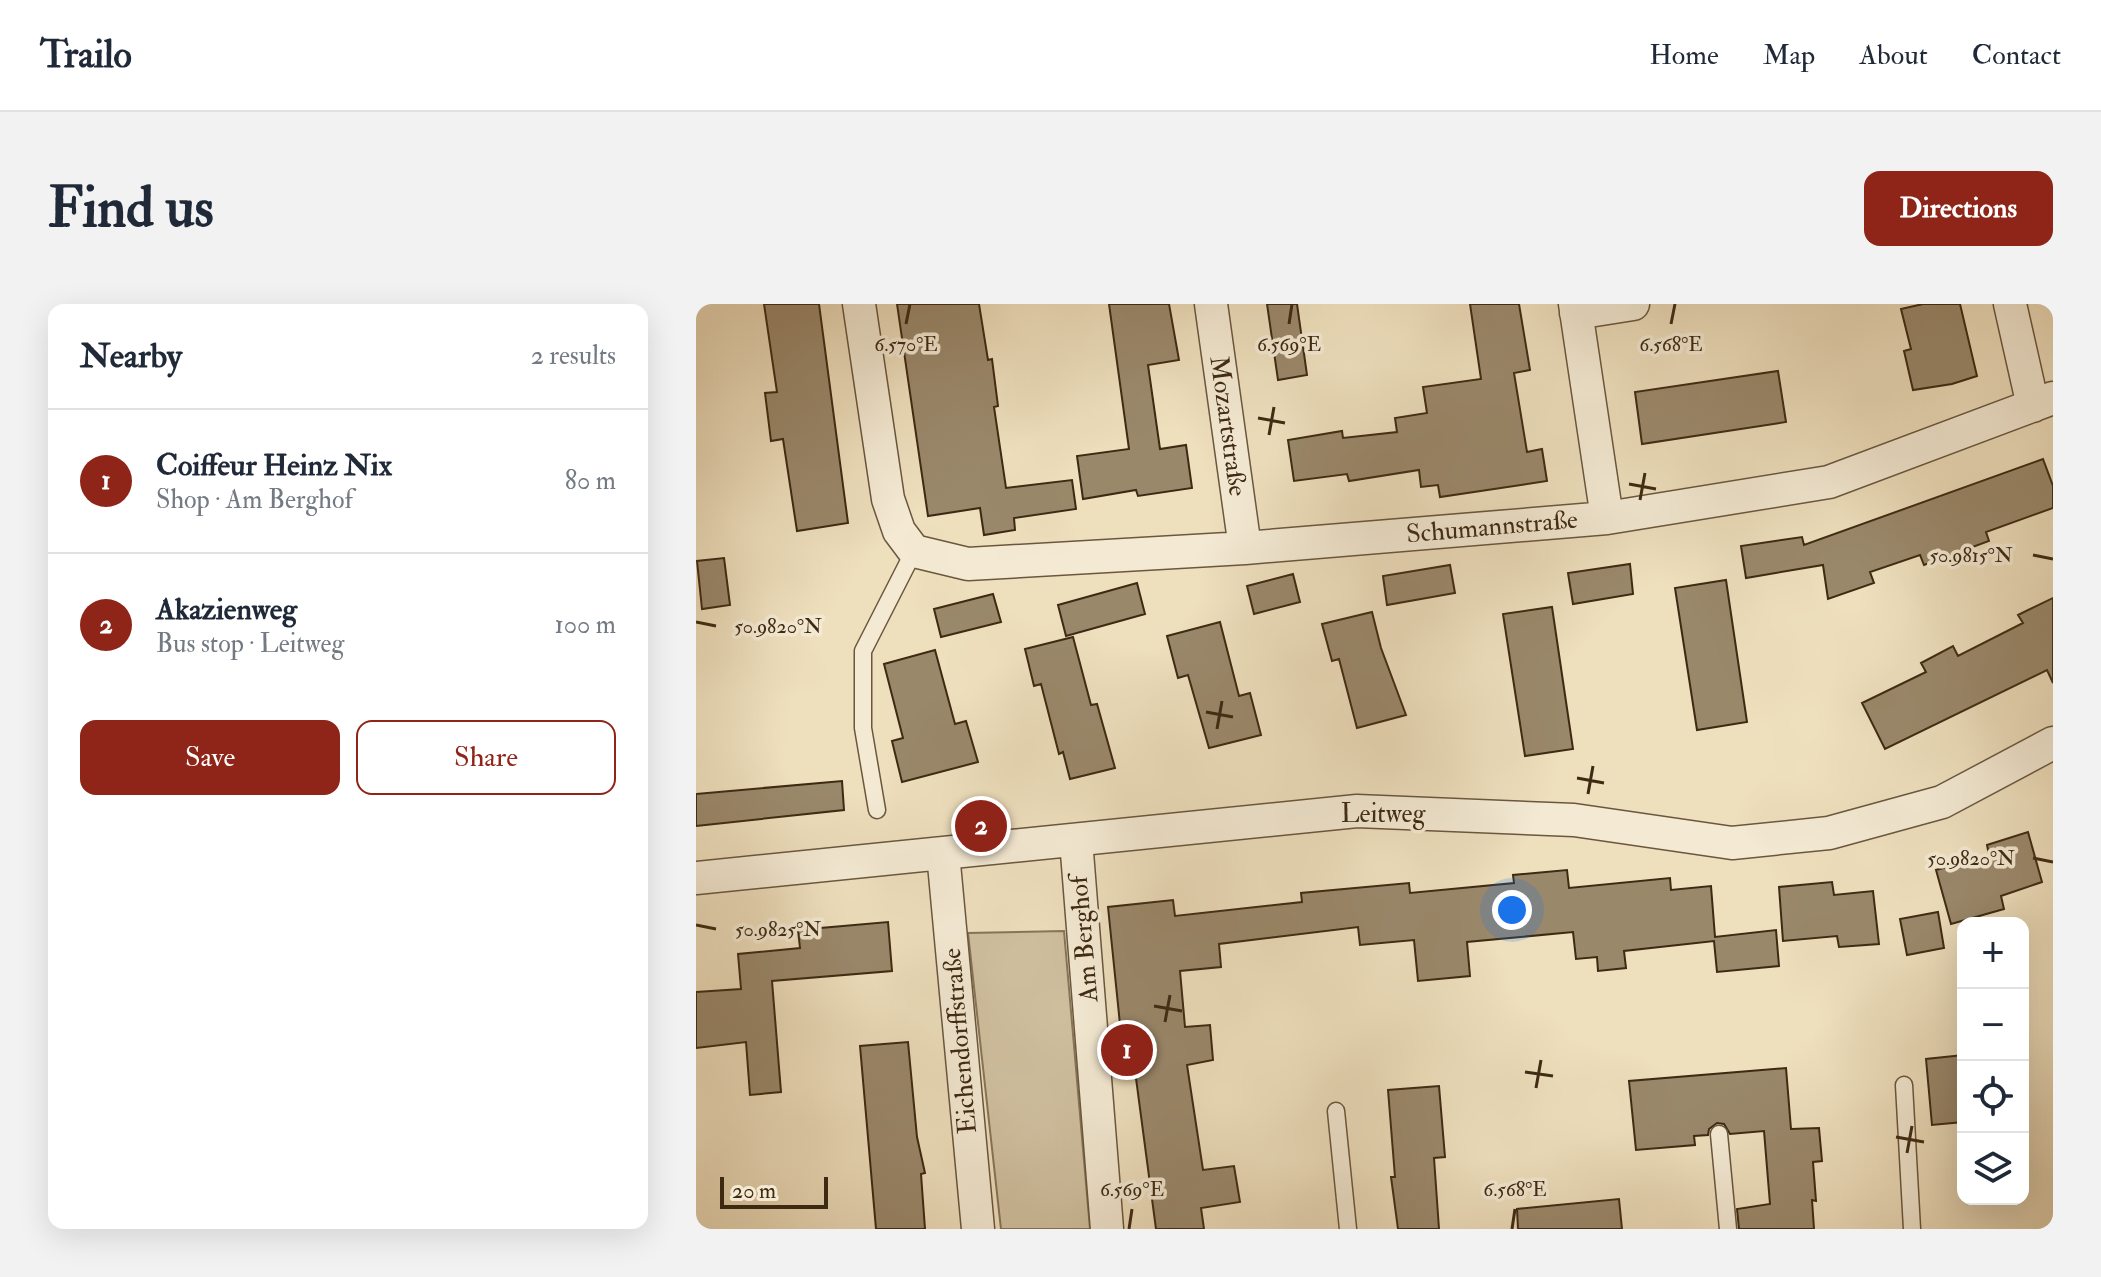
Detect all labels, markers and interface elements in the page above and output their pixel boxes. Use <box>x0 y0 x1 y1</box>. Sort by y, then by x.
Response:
text: Trailo <box>40 31 132 79</box>
text: Home <box>1649 38 1719 73</box>
text: Map <box>1763 38 1815 73</box>
text: About <box>1859 38 1928 73</box>
text: Contact <box>1972 38 2061 73</box>
button: Directions <box>1864 171 2053 246</box>
text: Find us <box>48 173 214 244</box>
text: 6.570°E <box>874 332 938 357</box>
text: 6.569°E <box>1257 332 1321 357</box>
text: 6.568°E <box>1639 332 1703 357</box>
text: Nearby <box>80 335 182 378</box>
text: 2 results <box>531 340 616 372</box>
street label: Mozartstraße <box>1202 354 1254 498</box>
text: Coiffeur Heinz Nix <box>156 447 392 484</box>
text: 1 <box>101 465 111 497</box>
text: 80 m <box>565 465 616 497</box>
text: Shop · Am Berghof <box>156 484 353 516</box>
street label: Schumannstraße <box>1405 504 1579 550</box>
text: 50.9815°N <box>1929 543 2013 568</box>
text: Akazienweg <box>156 591 297 628</box>
text: 2 <box>99 609 113 641</box>
text: 100 m <box>555 609 616 641</box>
text: 50.9820°N <box>734 614 822 639</box>
text: Bus stop · Leitweg <box>156 628 344 660</box>
button: Save <box>80 720 340 795</box>
button: Share <box>356 720 616 795</box>
pin: 2 <box>955 796 1007 856</box>
street label: Leitweg <box>1341 798 1426 830</box>
text: 50.9820°N <box>1927 846 2015 871</box>
street label: Am Berghof <box>1062 871 1106 1005</box>
your location <box>1492 890 1532 930</box>
text: 50.9825°N <box>735 917 821 942</box>
map controls <box>1957 917 2029 1205</box>
button: + <box>1957 917 2029 989</box>
street label: Eichendorffstraße <box>936 947 984 1135</box>
button: − <box>1957 989 2029 1061</box>
pin: 1 <box>1101 1020 1153 1080</box>
button: locate <box>1957 1061 2029 1133</box>
button: layers <box>1957 1133 2029 1205</box>
scale bar <box>720 1173 828 1209</box>
text: 20 m <box>732 1177 776 1205</box>
text: 6.569°E <box>1100 1177 1164 1202</box>
text: 6.568°E <box>1483 1177 1547 1202</box>

